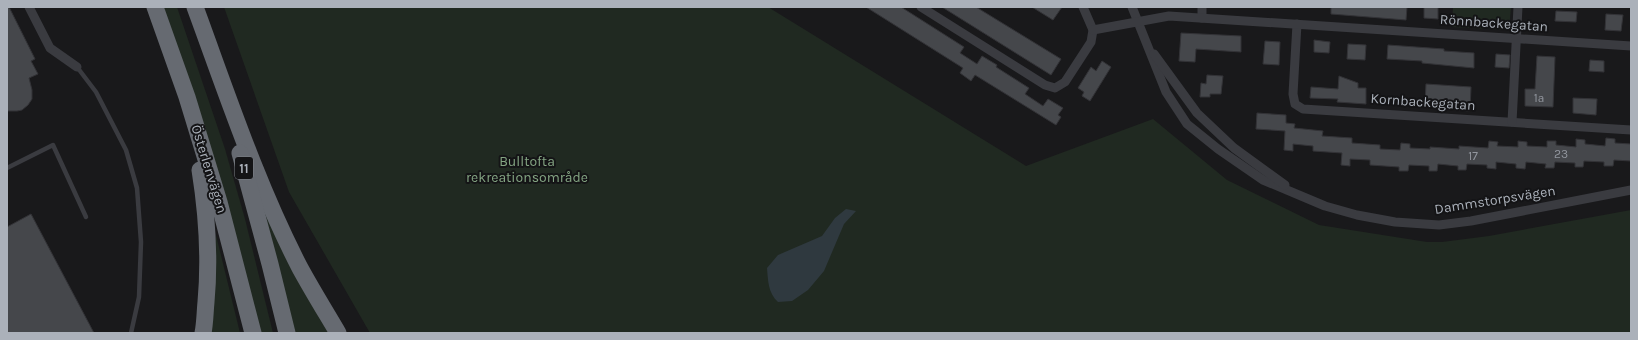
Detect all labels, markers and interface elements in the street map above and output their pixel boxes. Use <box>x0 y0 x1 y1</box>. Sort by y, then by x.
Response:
street label: Rönnbackegatan <box>1439 11 1549 35</box>
street label: Kornbackegatan <box>1370 90 1476 114</box>
house number: 1a <box>1534 91 1544 105</box>
street label: Österlenvägen <box>187 123 231 215</box>
house number: 23 <box>1554 147 1568 161</box>
house number: 17 <box>1468 149 1478 163</box>
park label: Bulltofta rekreationsområde <box>466 153 588 186</box>
road number: 11 <box>235 157 253 179</box>
street label: Dammstorpsvägen <box>1433 182 1557 218</box>

